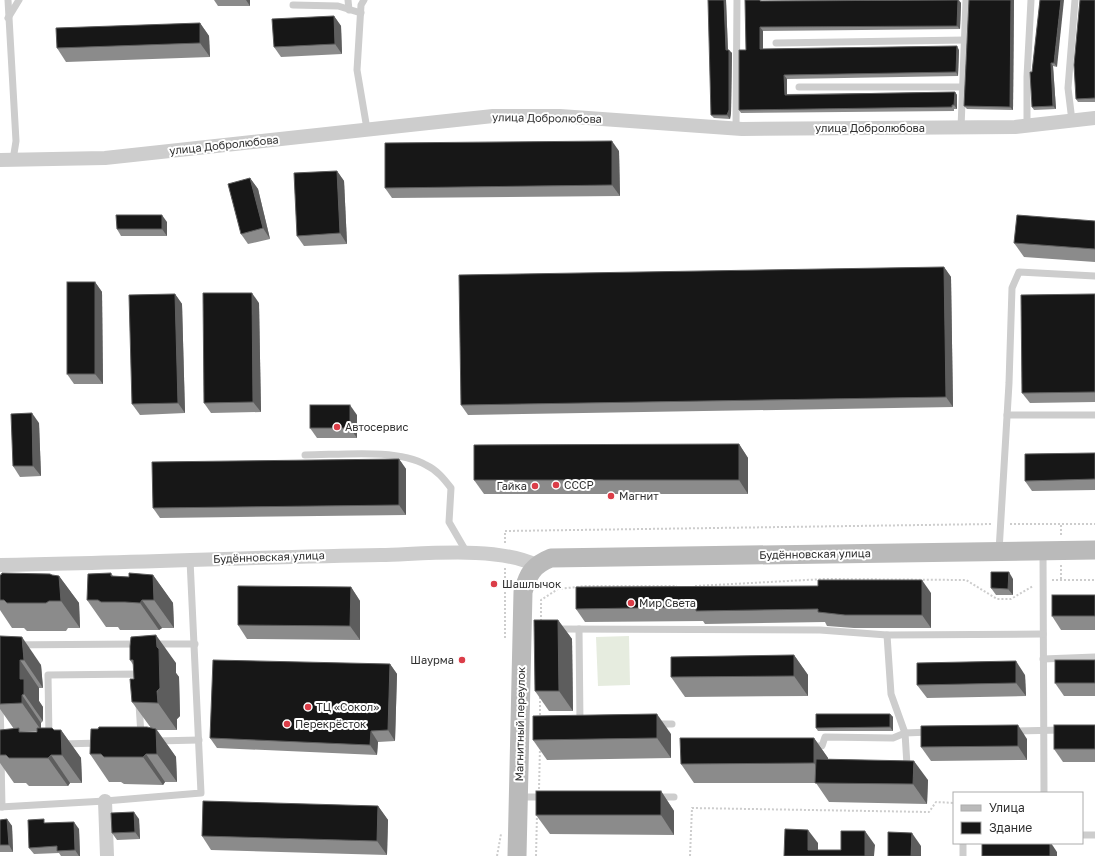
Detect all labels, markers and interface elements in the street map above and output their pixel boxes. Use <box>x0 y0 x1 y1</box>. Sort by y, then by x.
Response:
street label: улица Добролюбова <box>492 110 602 125</box>
street label: улица Добролюбова <box>815 121 925 134</box>
street label: улица Добролюбова <box>169 132 279 157</box>
place label: Автосервис <box>345 420 408 433</box>
marker: Автосервис <box>332 422 342 432</box>
place label: СССР <box>564 478 594 491</box>
place label: Гайка <box>497 479 527 492</box>
marker: СССР <box>551 480 561 490</box>
marker: Гайка <box>530 481 540 491</box>
place label: Магнит <box>619 489 659 502</box>
marker: Магнит <box>606 491 616 501</box>
street label: Будённовская улица <box>759 546 871 561</box>
street label: Будённовская улица <box>213 548 325 565</box>
place label: Шашлычок <box>502 577 562 590</box>
marker: Шашлычок <box>489 579 499 589</box>
place label: Мир Света <box>639 596 696 609</box>
marker: Мир Света <box>626 598 636 608</box>
place label: Шаурма <box>410 653 454 666</box>
marker: Шаурма <box>457 655 467 665</box>
street label: Магнитный переулок <box>512 666 527 782</box>
place label: ТЦ «Сокол» <box>316 700 379 713</box>
marker: ТЦ «Сокол» <box>303 702 313 712</box>
place label: Перекрёсток <box>295 717 367 730</box>
marker: Перекрёсток <box>282 719 292 729</box>
legend <box>953 792 1083 844</box>
text: Улица <box>989 800 1025 815</box>
text: Здание <box>989 820 1032 835</box>

